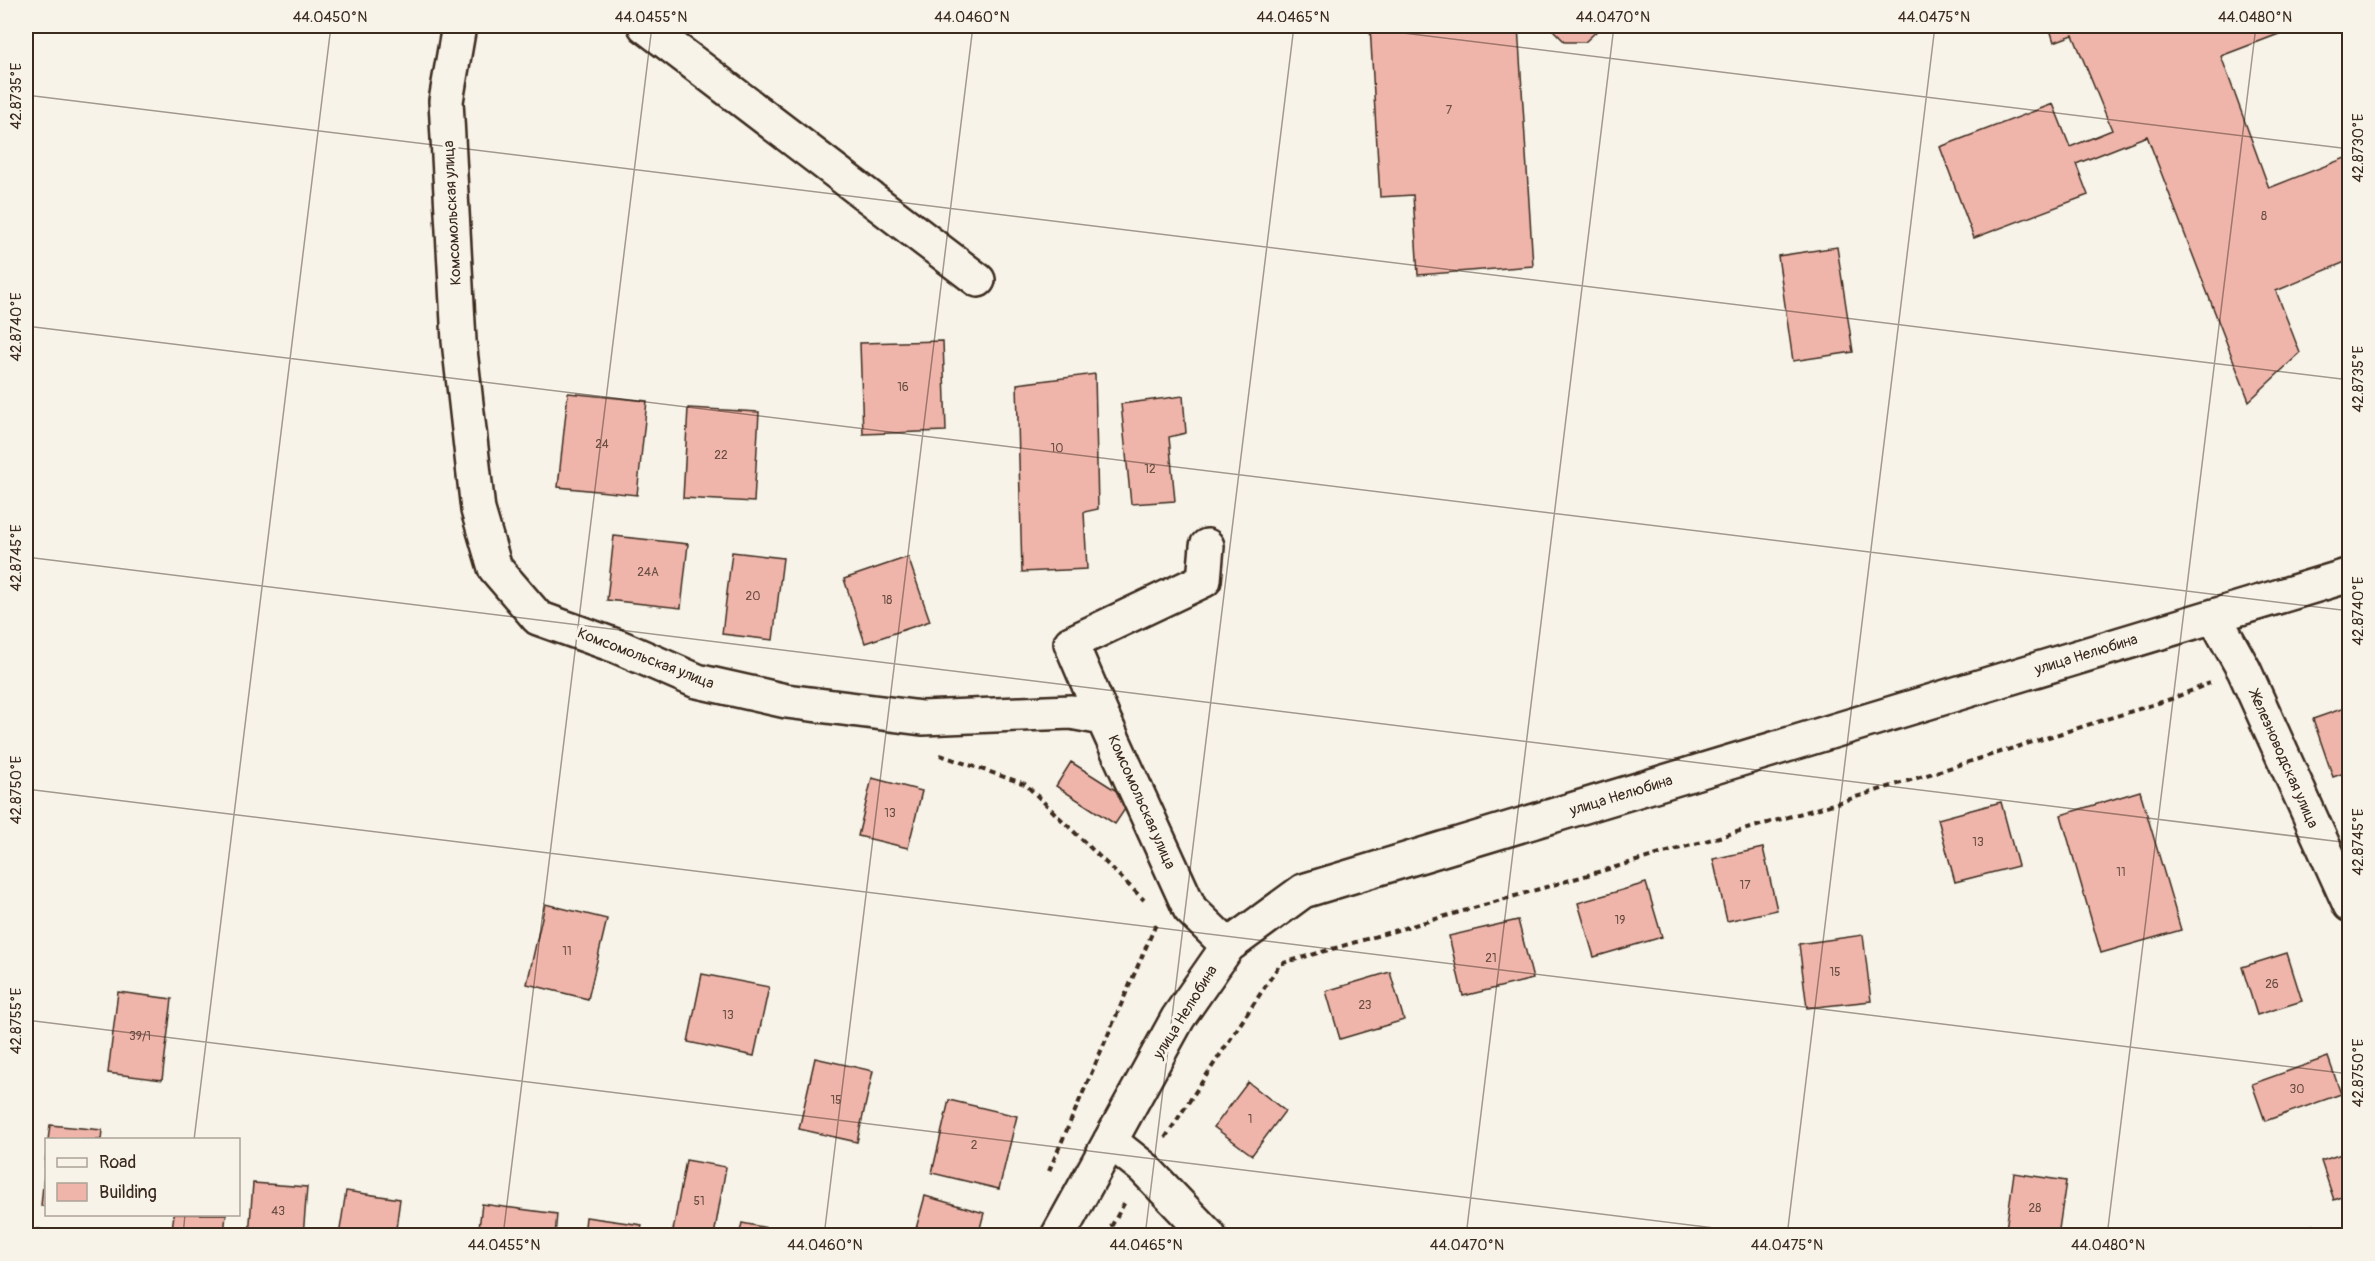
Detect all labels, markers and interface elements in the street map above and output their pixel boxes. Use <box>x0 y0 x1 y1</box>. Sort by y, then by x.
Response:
text: 44.0450°N <box>293 8 367 27</box>
text: 44.0455°N <box>615 8 687 27</box>
text: 44.0460°N <box>934 8 1010 27</box>
text: 44.0465°N <box>1256 8 1330 27</box>
text: 44.0470°N <box>1576 8 1650 27</box>
text: 44.0475°N <box>1898 8 1970 27</box>
text: 44.0480°N <box>2218 8 2292 27</box>
text: 42.8735°E <box>7 62 26 129</box>
house number: 7 <box>1446 103 1453 118</box>
text: 42.8730°E <box>2349 113 2368 182</box>
street label: Комсомольская улица <box>439 140 466 286</box>
house number: 8 <box>2261 209 2267 224</box>
text: 42.8740°E <box>7 292 26 362</box>
text: 42.8735°E <box>2349 345 2368 412</box>
house number: 16 <box>897 380 909 395</box>
house number: 24 <box>595 437 609 452</box>
house number: 10 <box>1051 441 1063 456</box>
house number: 22 <box>714 448 728 463</box>
house number: 12 <box>1144 462 1156 477</box>
text: 42.8745°E <box>7 524 26 592</box>
house number: 24А <box>637 565 659 580</box>
text: 42.8740°E <box>2349 576 2368 646</box>
house number: 20 <box>746 589 760 604</box>
house number: 18 <box>882 593 892 608</box>
street label: Комсомольская улица <box>575 624 717 693</box>
street label: улица Нелюбина <box>2031 630 2140 679</box>
street label: Железноводская улица <box>2244 686 2323 831</box>
street label: Комсомольская улица <box>1103 732 1180 872</box>
text: 42.8750°E <box>7 756 26 824</box>
street label: улица Нелюбина <box>1566 771 1675 820</box>
house number: 13 <box>884 806 896 821</box>
text: 42.8745°E <box>2349 808 2368 876</box>
house number: 13 <box>1972 835 1984 850</box>
house number: 11 <box>2116 865 2126 880</box>
house number: 17 <box>1739 878 1751 893</box>
house number: 19 <box>1615 913 1625 928</box>
house number: 11 <box>562 944 572 959</box>
house number: 21 <box>1485 951 1497 966</box>
street label: улица Нелюбина <box>1149 962 1222 1063</box>
house number: 15 <box>1829 965 1841 980</box>
house number: 26 <box>2265 977 2279 992</box>
text: 42.8755°E <box>7 988 26 1054</box>
house number: 23 <box>1358 998 1372 1013</box>
house number: 13 <box>722 1008 734 1023</box>
house number: 39/1 <box>129 1029 151 1044</box>
text: 42.8750°E <box>2349 1039 2368 1107</box>
house number: 30 <box>2290 1082 2304 1097</box>
house number: 15 <box>830 1093 842 1108</box>
house number: 1 <box>1248 1112 1252 1127</box>
legend <box>45 1138 240 1216</box>
house number: 2 <box>971 1138 978 1153</box>
text: Road <box>99 1151 136 1174</box>
text: Building <box>99 1181 157 1204</box>
house number: 51 <box>693 1194 705 1209</box>
house number: 28 <box>2029 1201 2041 1216</box>
house number: 43 <box>271 1204 285 1219</box>
text: 44.0455°N <box>468 1236 540 1255</box>
text: 44.0460°N <box>787 1236 863 1255</box>
text: 44.0465°N <box>1109 1236 1183 1255</box>
text: 44.0470°N <box>1430 1236 1504 1255</box>
text: 44.0475°N <box>1751 1236 1823 1255</box>
text: 44.0480°N <box>2071 1236 2145 1255</box>

